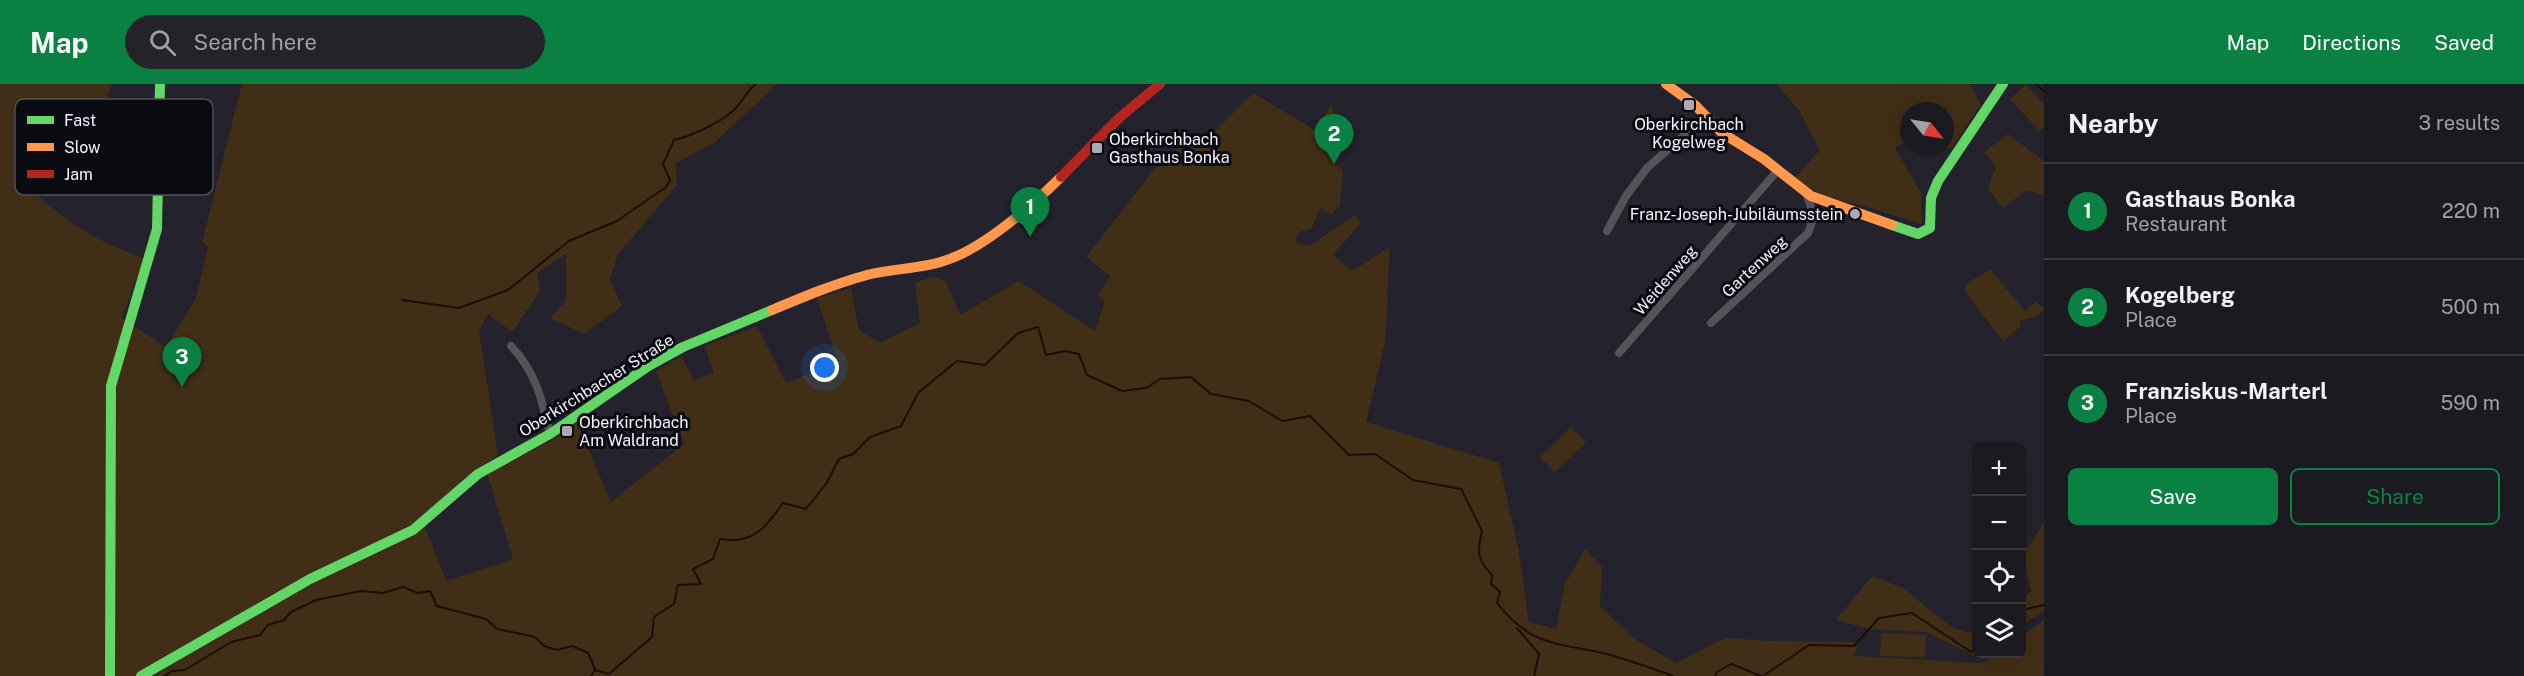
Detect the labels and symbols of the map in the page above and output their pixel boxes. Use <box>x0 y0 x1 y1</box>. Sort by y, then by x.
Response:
marker: Oberkirchbach Kogelweg <box>1682 98 1696 112</box>
legend <box>15 99 213 195</box>
north arrow <box>1900 102 1954 156</box>
text: Fast <box>64 111 96 130</box>
pin: 2 <box>1314 115 1354 164</box>
place label: Oberkirchbach Kogelweg <box>1634 115 1744 152</box>
place label: Oberkirchbach Gasthaus Bonka <box>1109 130 1230 167</box>
text: Slow <box>64 138 101 157</box>
marker: Oberkirchbach Gasthaus Bonka <box>1090 141 1104 155</box>
text: Jam <box>64 165 93 184</box>
pin: 1 <box>1010 188 1050 237</box>
place label: Franz-Joseph-Jubiläumsstein <box>1630 205 1843 224</box>
marker: Franz-Joseph-Jubiläumsstein <box>1848 207 1862 221</box>
street label: Gartenweg <box>1718 231 1791 301</box>
street label: Weidenweg <box>1630 241 1701 319</box>
street label: Oberkirchbacher Straße <box>515 330 677 441</box>
pin: 3 <box>162 338 201 387</box>
your location <box>810 353 839 382</box>
place label: Oberkirchbach Am Waldrand <box>579 413 689 450</box>
marker: Oberkirchbach Am Waldrand <box>560 424 574 438</box>

